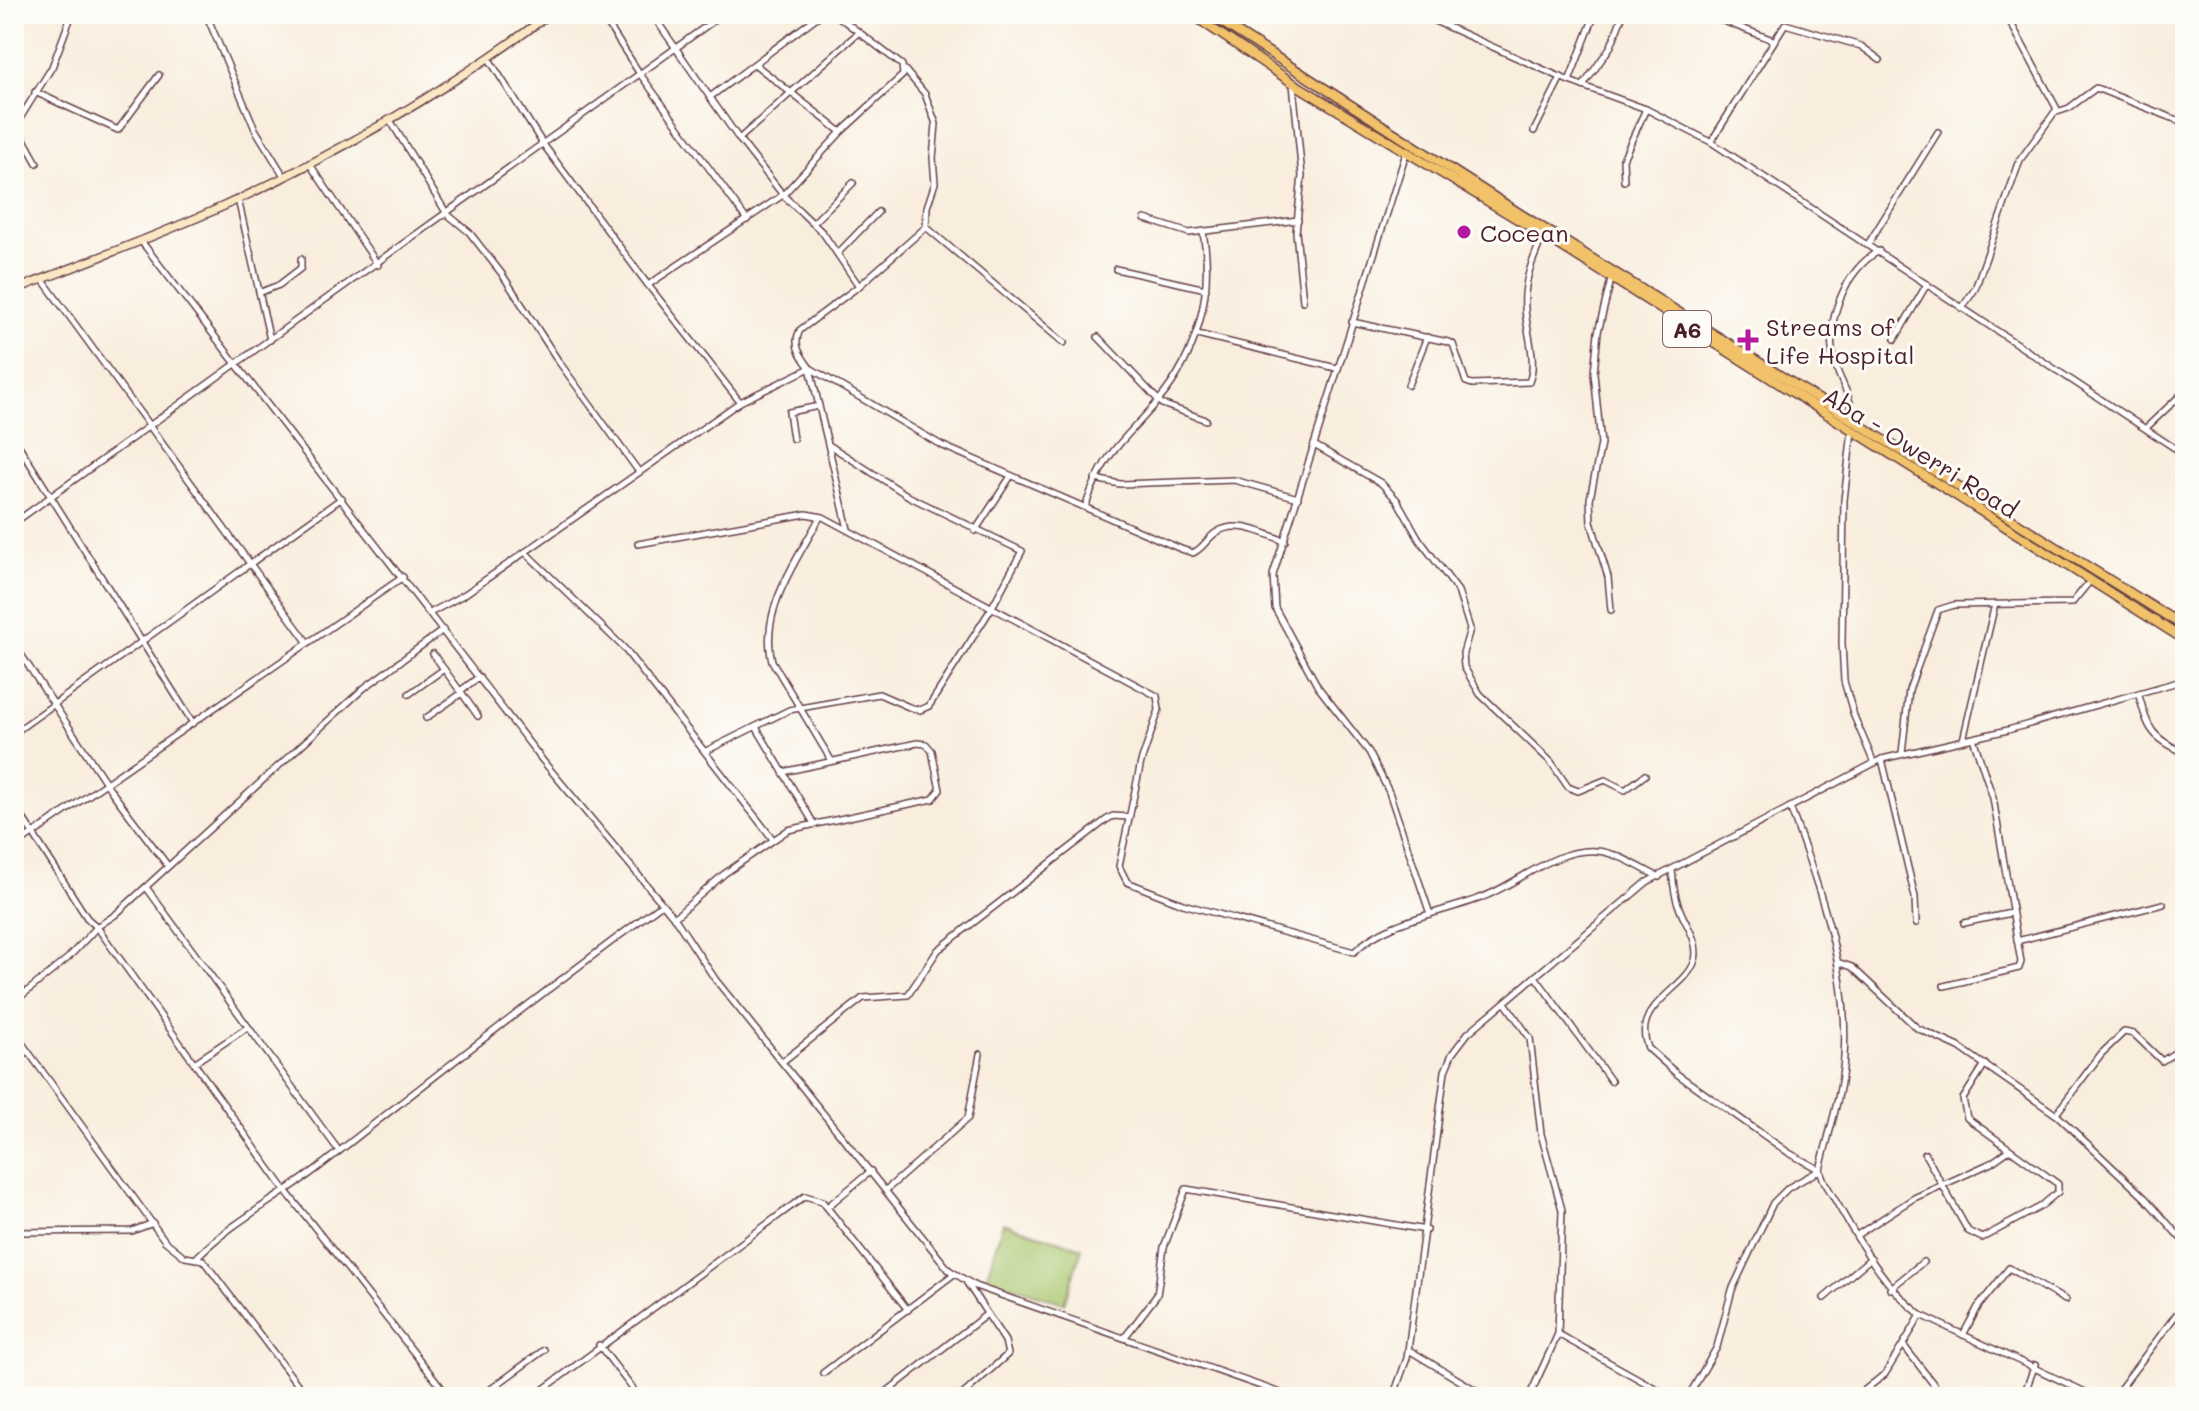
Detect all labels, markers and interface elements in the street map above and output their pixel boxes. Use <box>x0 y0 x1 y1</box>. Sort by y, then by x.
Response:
place label: Cocean <box>1480 217 1569 248</box>
marker: Cocean <box>1455 223 1473 241</box>
road number: A6 <box>1663 311 1711 347</box>
place label: Streams of Life Hospital <box>1766 311 1915 370</box>
marker: Streams of Life Hospital <box>1737 329 1759 351</box>
street label: Aba - Owerri Road <box>1818 380 2024 524</box>

